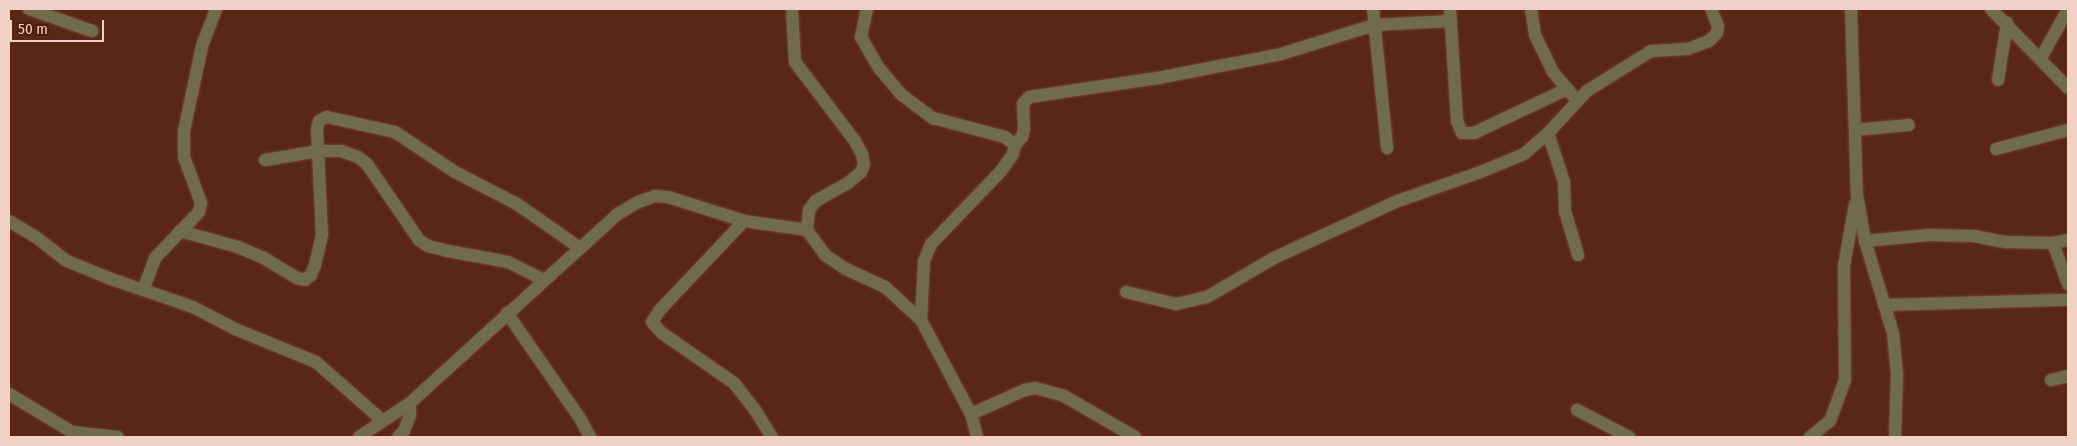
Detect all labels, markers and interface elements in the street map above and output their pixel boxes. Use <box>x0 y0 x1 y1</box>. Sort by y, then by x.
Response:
scale bar <box>12 10 106 42</box>
text: 50 m <box>18 20 48 38</box>

